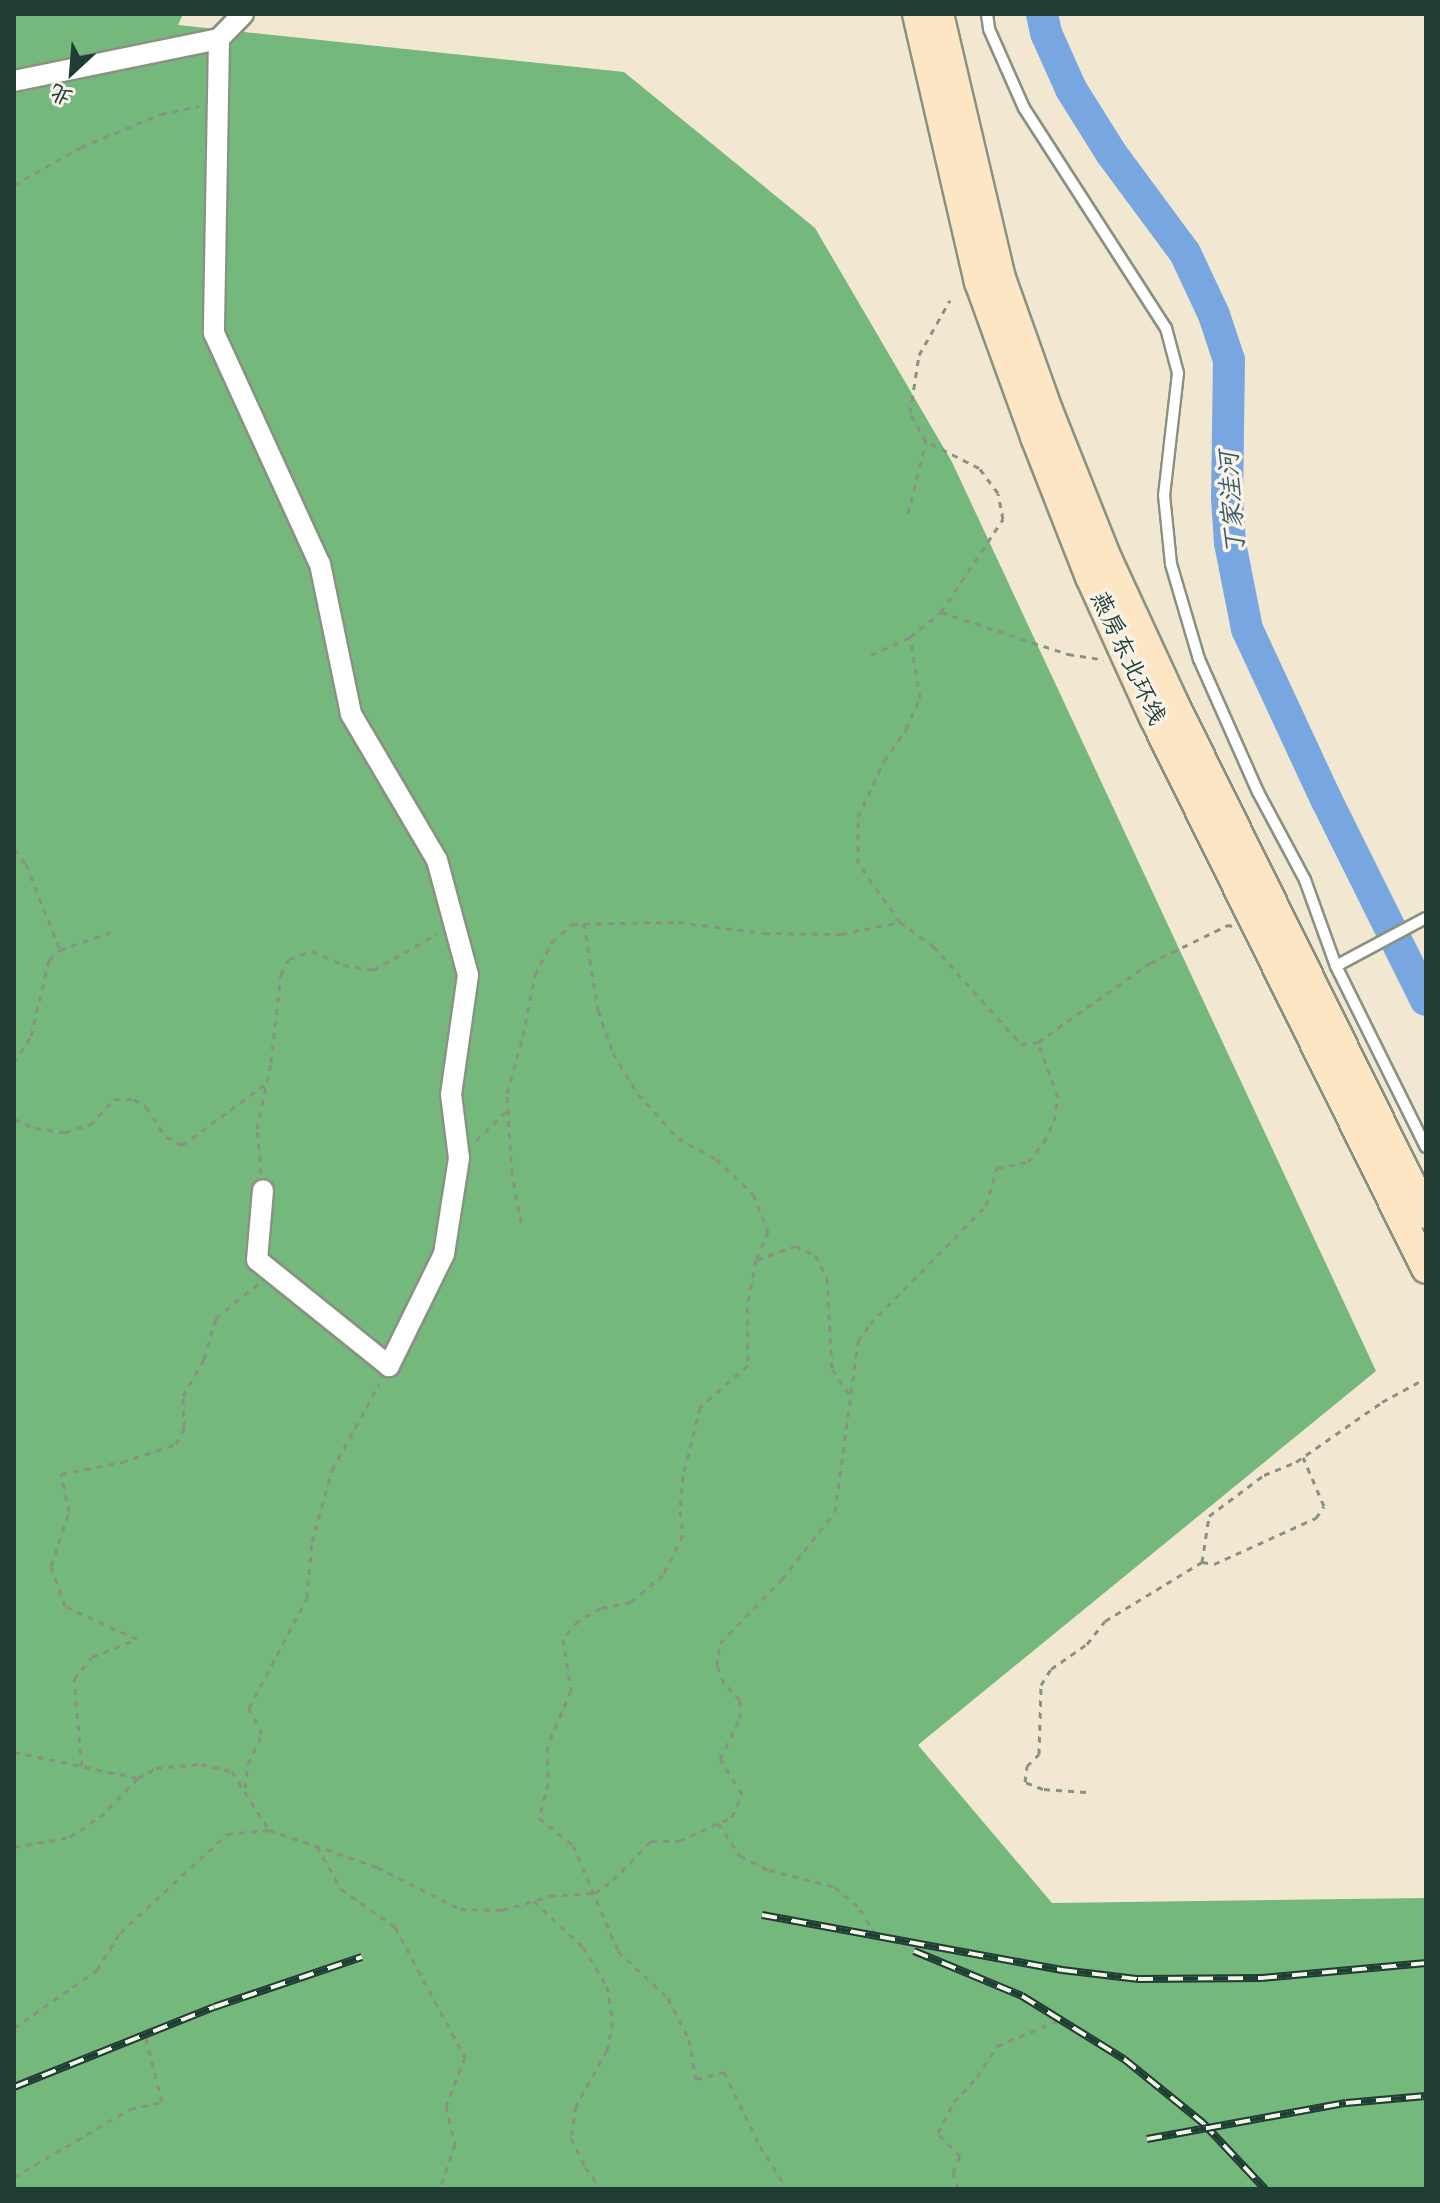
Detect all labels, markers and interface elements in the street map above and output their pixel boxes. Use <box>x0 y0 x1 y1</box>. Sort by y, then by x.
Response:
north arrow <box>32 32 112 112</box>
text: 北 <box>45 77 77 111</box>
water label: 丁家洼河 <box>1214 450 1252 556</box>
street label: 燕房东北环线 <box>1085 587 1171 729</box>

